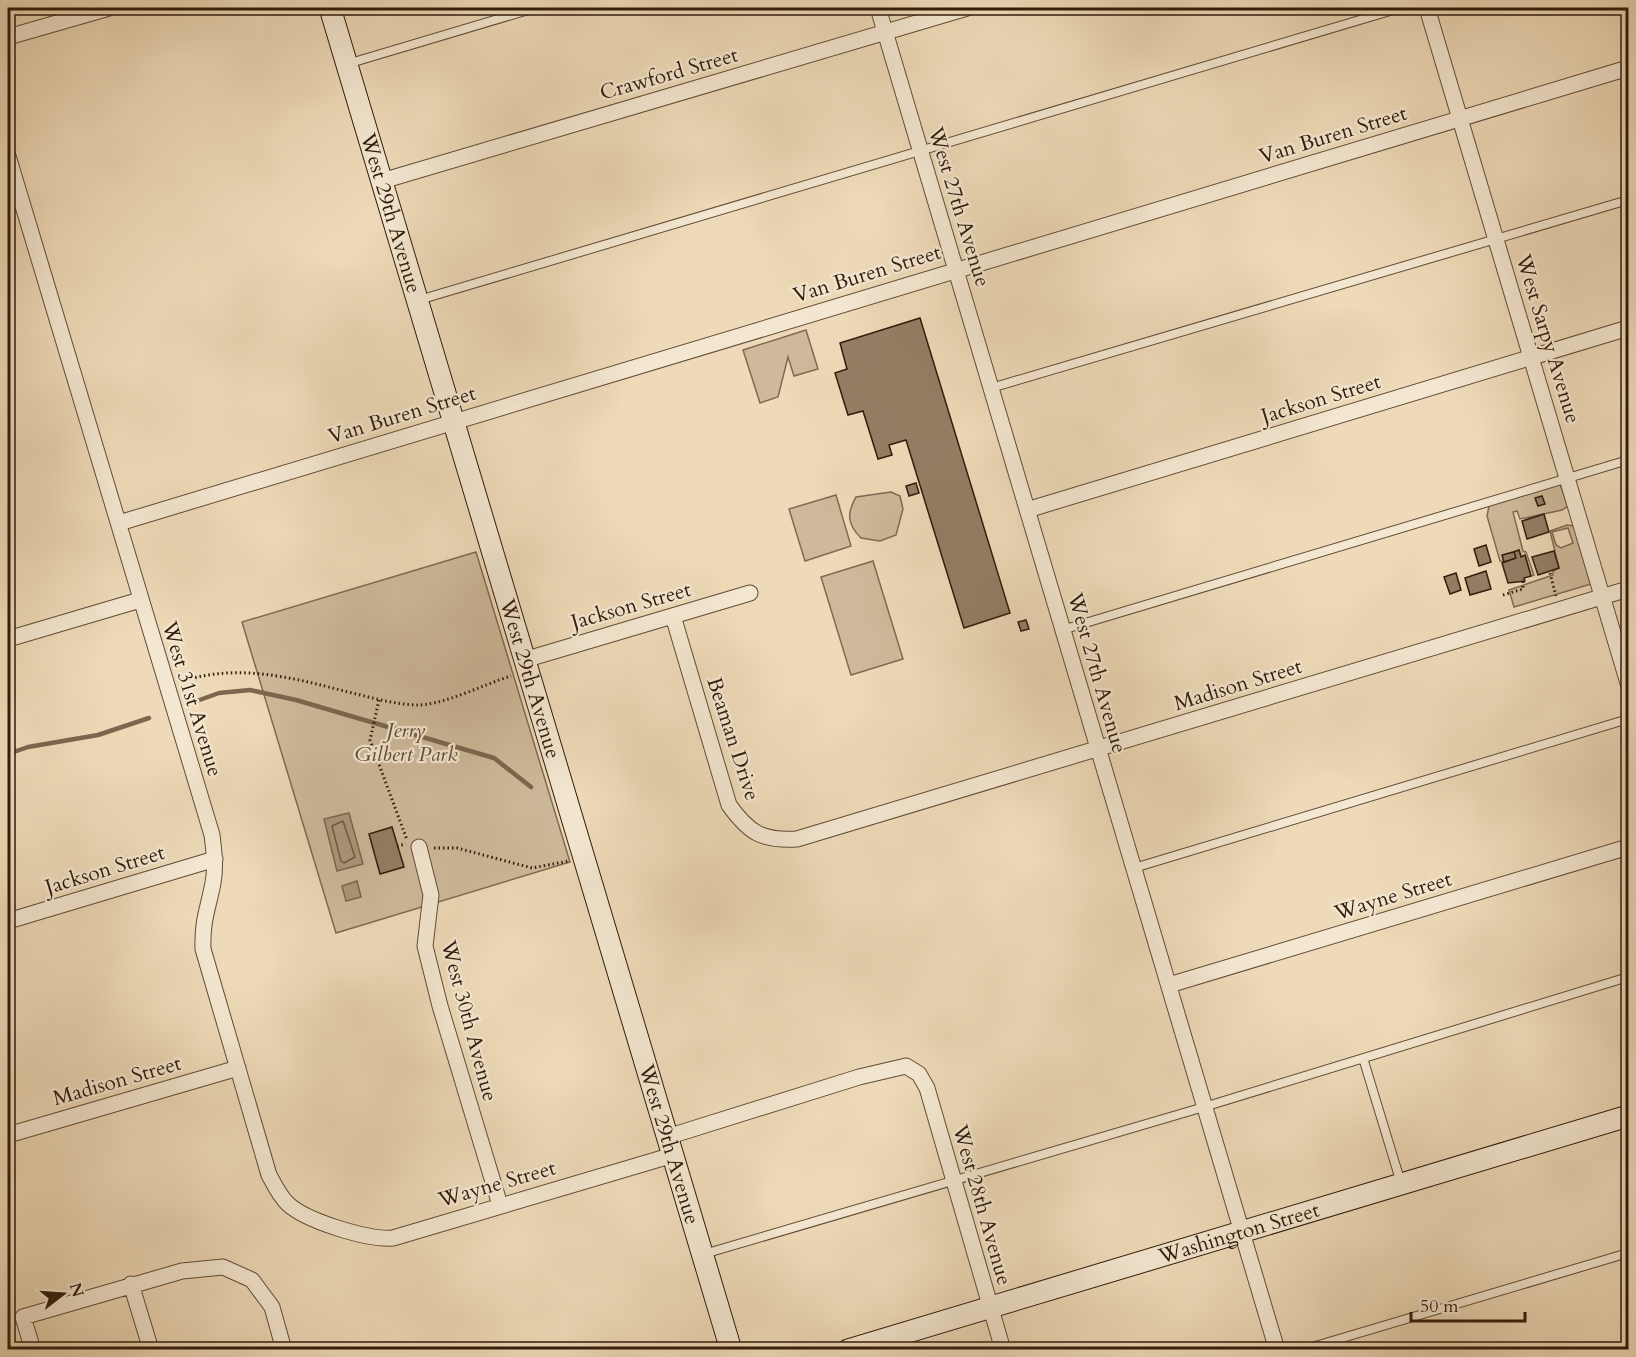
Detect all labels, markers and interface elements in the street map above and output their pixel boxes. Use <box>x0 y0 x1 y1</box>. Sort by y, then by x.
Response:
street label: Crawford Street <box>597 40 742 108</box>
street label: Van Buren Street <box>1256 99 1411 171</box>
street label: West 27th Avenue <box>921 123 997 290</box>
street label: West 29th Avenue <box>353 129 429 297</box>
street label: Van Buren Street <box>790 238 945 310</box>
street label: West Sarpy Avenue <box>1508 250 1587 427</box>
street label: Jackson Street <box>1255 367 1385 432</box>
street label: Van Buren Street <box>325 379 480 451</box>
street label: Jackson Street <box>565 575 695 638</box>
street label: West 27th Avenue <box>1060 589 1134 757</box>
street label: West 29th Avenue <box>493 594 568 762</box>
street label: West 31st Avenue <box>154 617 229 780</box>
street label: Madison Street <box>1170 652 1306 718</box>
street label: Beaman Drive <box>699 674 767 804</box>
park label: Jerry Gilbert Park <box>354 716 458 769</box>
street label: Jackson Street <box>39 838 169 903</box>
street label: Wayne Street <box>1330 864 1455 928</box>
street label: West 30th Avenue <box>433 936 504 1105</box>
street label: Madison Street <box>49 1049 185 1113</box>
street label: West 29th Avenue <box>632 1060 707 1228</box>
street label: West 28th Avenue <box>945 1121 1019 1289</box>
street label: Wayne Street <box>434 1153 560 1215</box>
street label: Washington Street <box>1154 1195 1323 1271</box>
north arrow <box>33 1264 93 1324</box>
text: N <box>64 1280 89 1300</box>
scale bar <box>1411 1285 1525 1323</box>
text: 50 m <box>1420 1294 1459 1319</box>

